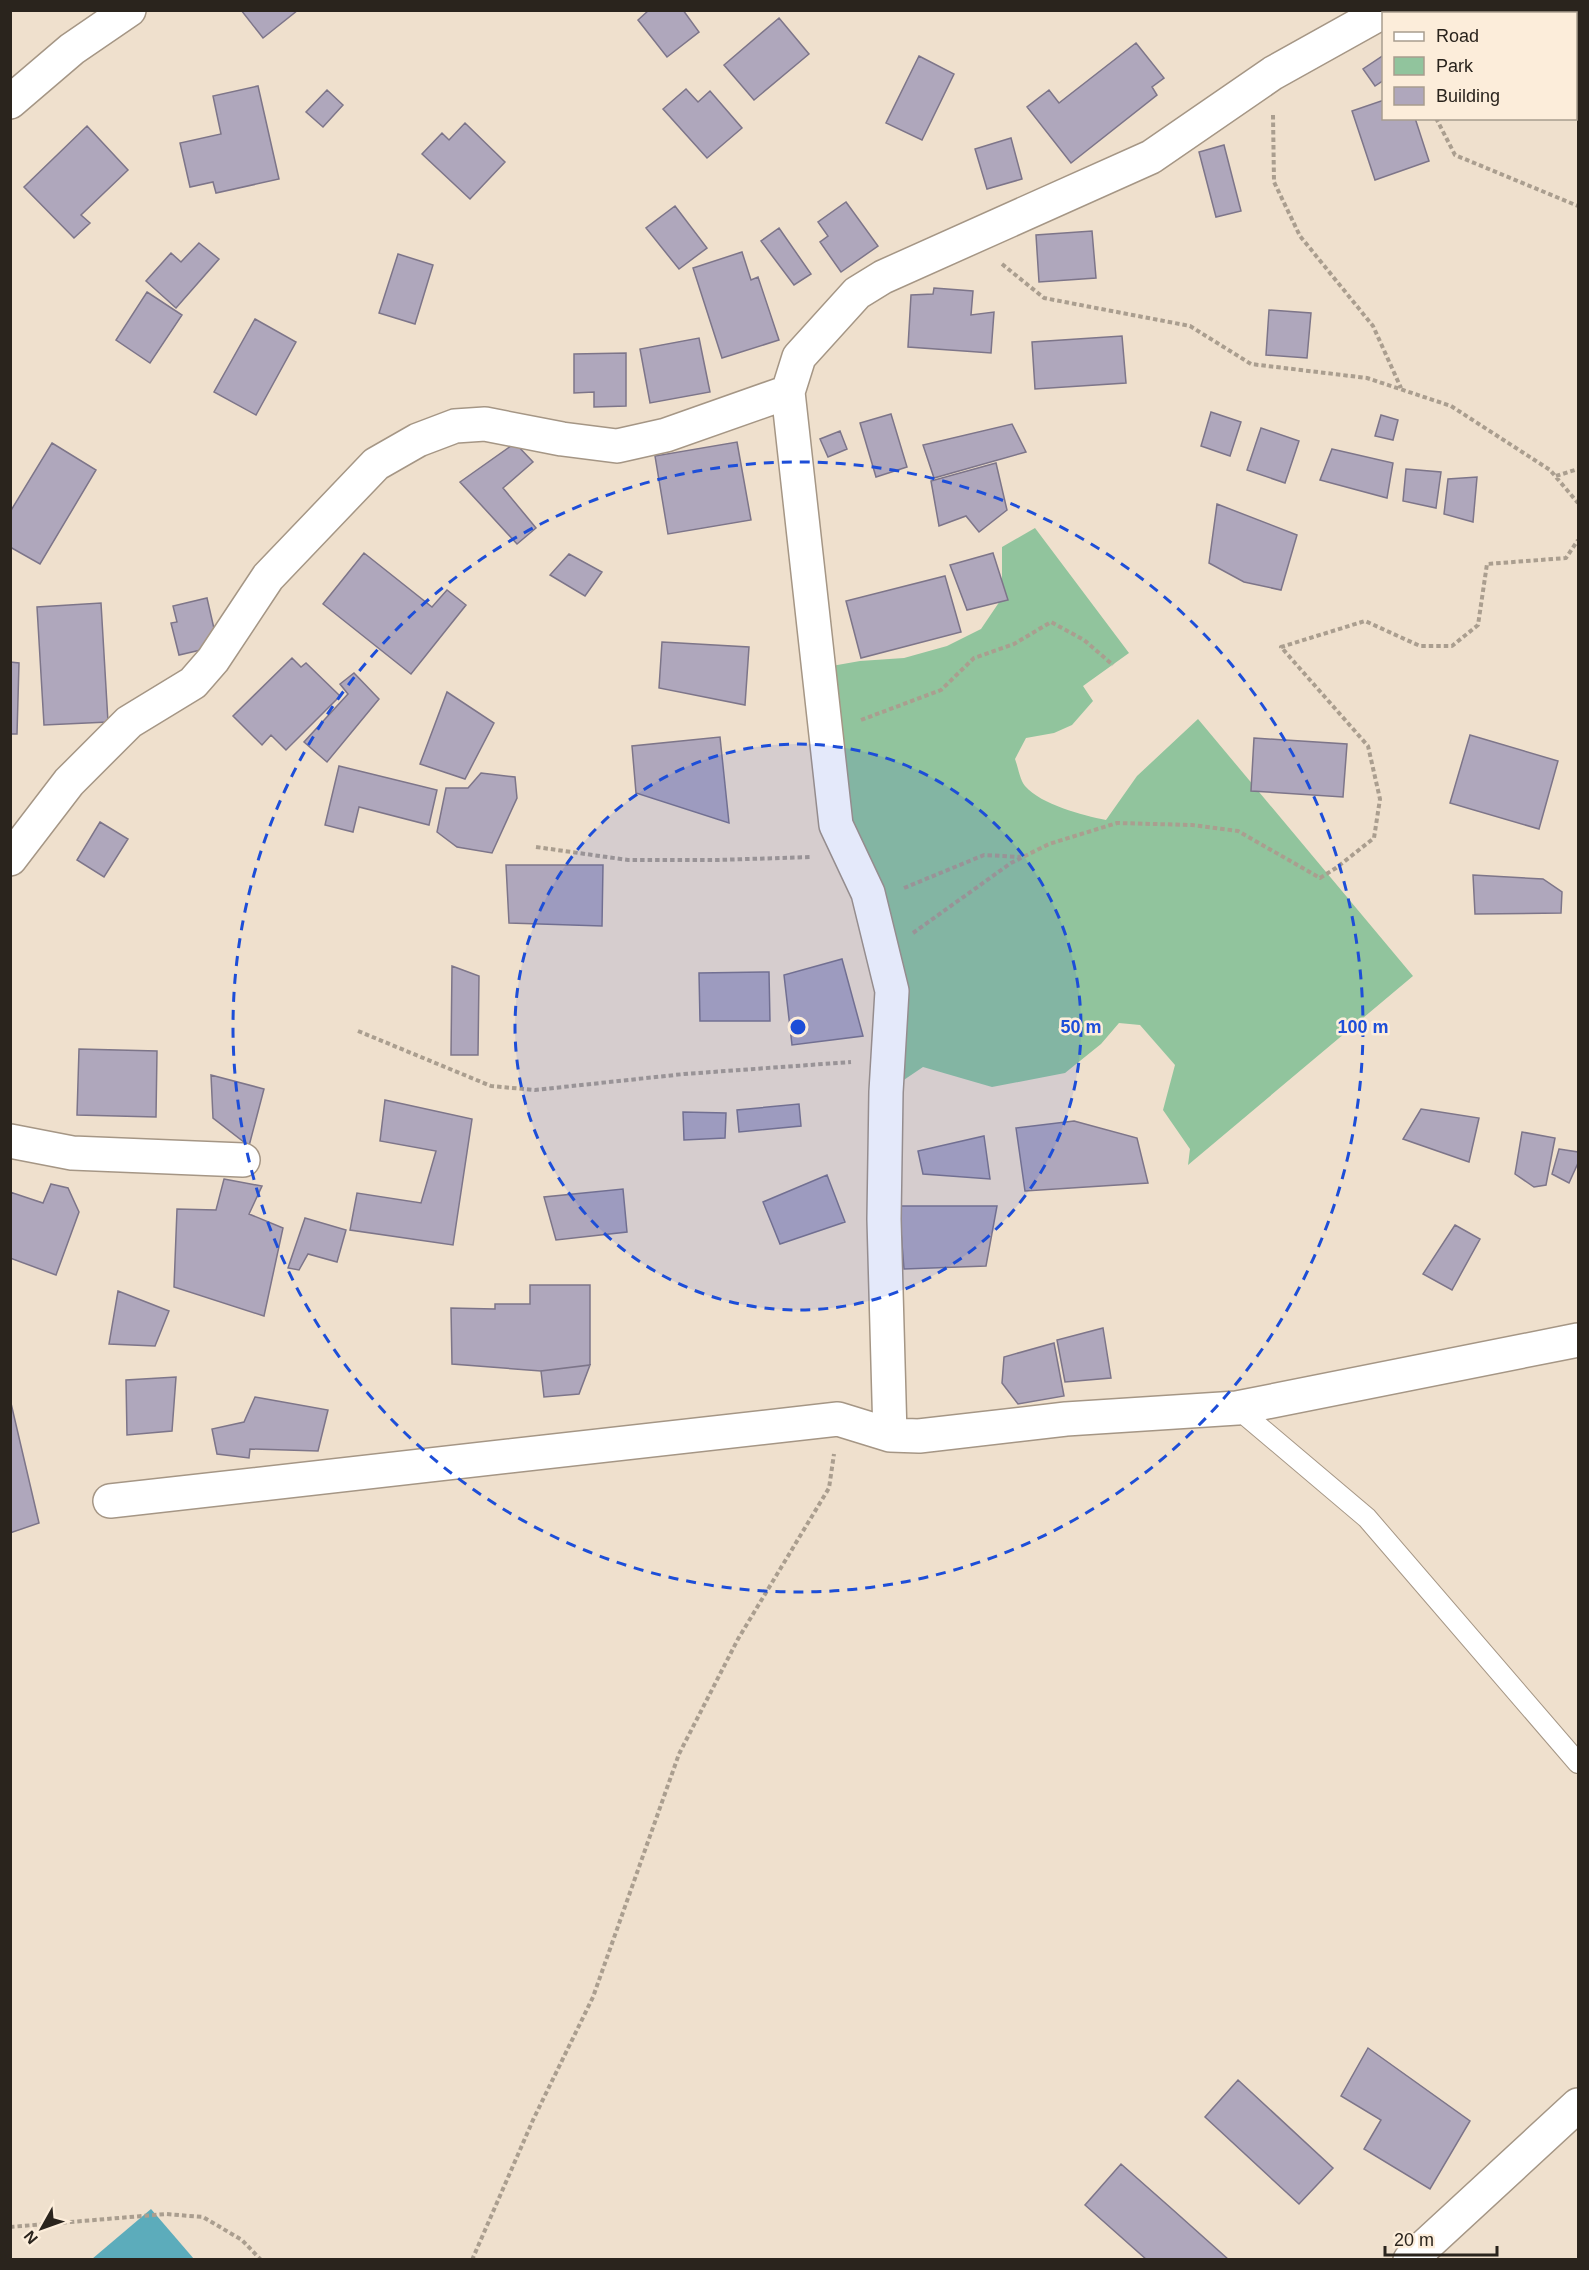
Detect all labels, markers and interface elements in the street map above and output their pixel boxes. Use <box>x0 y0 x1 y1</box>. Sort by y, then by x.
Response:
legend <box>1382 12 1577 120</box>
text: Road <box>1436 26 1479 46</box>
text: Park <box>1436 56 1474 76</box>
text: Building <box>1436 86 1500 106</box>
centre of rings <box>788 1017 808 1037</box>
text: 50 m <box>1060 1017 1102 1037</box>
text: 100 m <box>1337 1017 1389 1037</box>
north arrow <box>12 2198 72 2258</box>
scale bar <box>1385 2219 1498 2257</box>
text: N <box>21 2227 41 2247</box>
text: 20 m <box>1394 2230 1434 2250</box>

